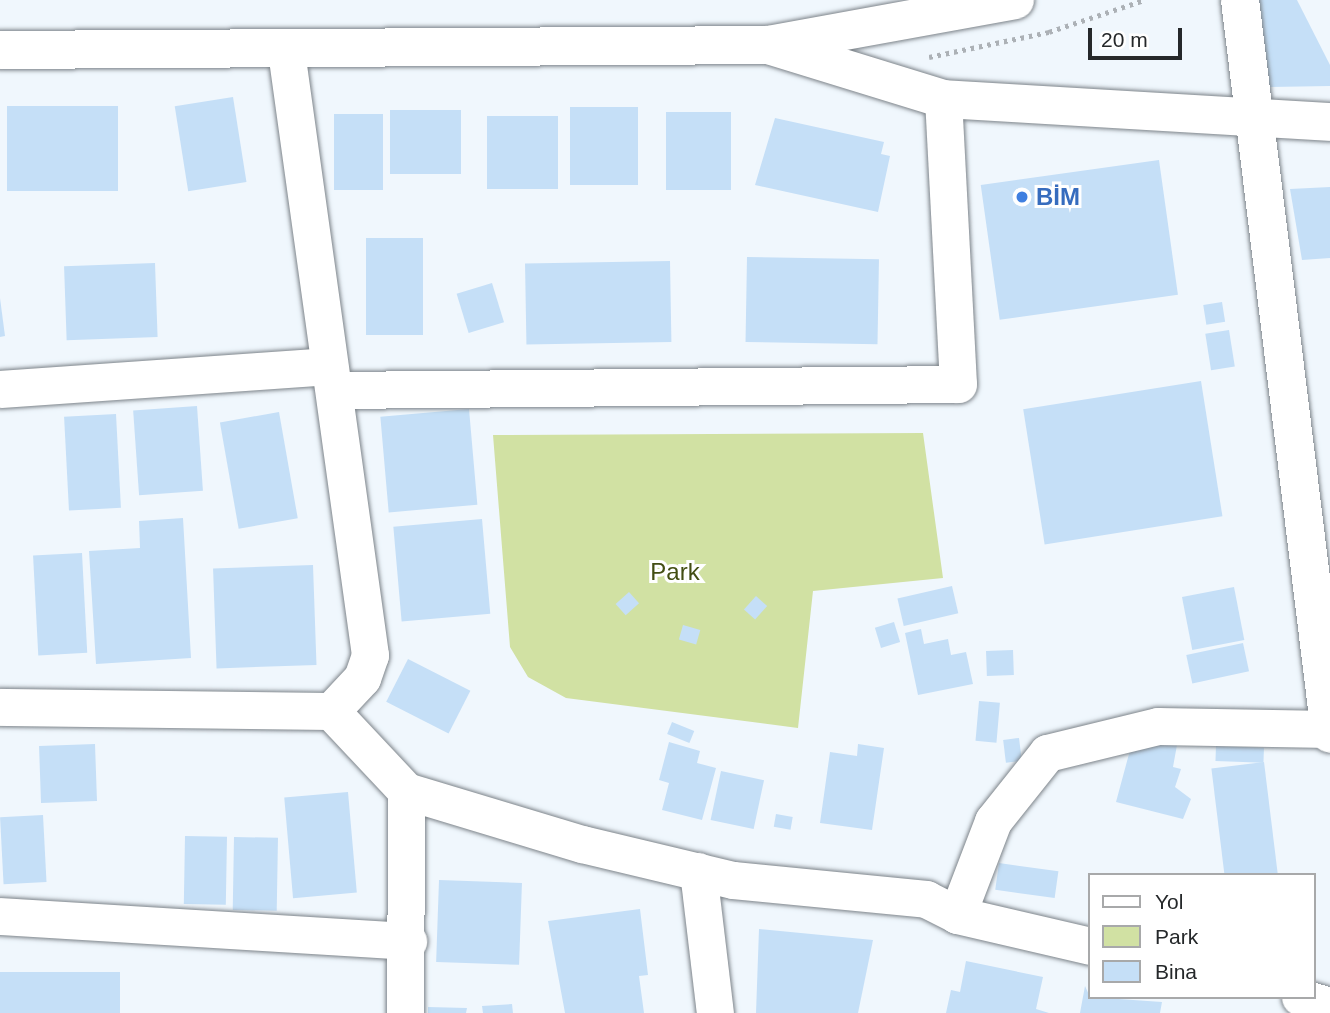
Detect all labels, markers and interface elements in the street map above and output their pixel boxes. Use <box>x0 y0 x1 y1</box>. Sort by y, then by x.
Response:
scale bar <box>1092 14 1186 58</box>
text: 20 m <box>1101 28 1148 51</box>
place label: BİM <box>1036 183 1080 211</box>
marker: BİM <box>1014 189 1030 205</box>
park label: Park <box>650 558 700 586</box>
legend <box>1088 873 1316 999</box>
text: Yol <box>1155 890 1183 913</box>
text: Park <box>1155 925 1198 948</box>
text: Bina <box>1155 960 1197 983</box>

